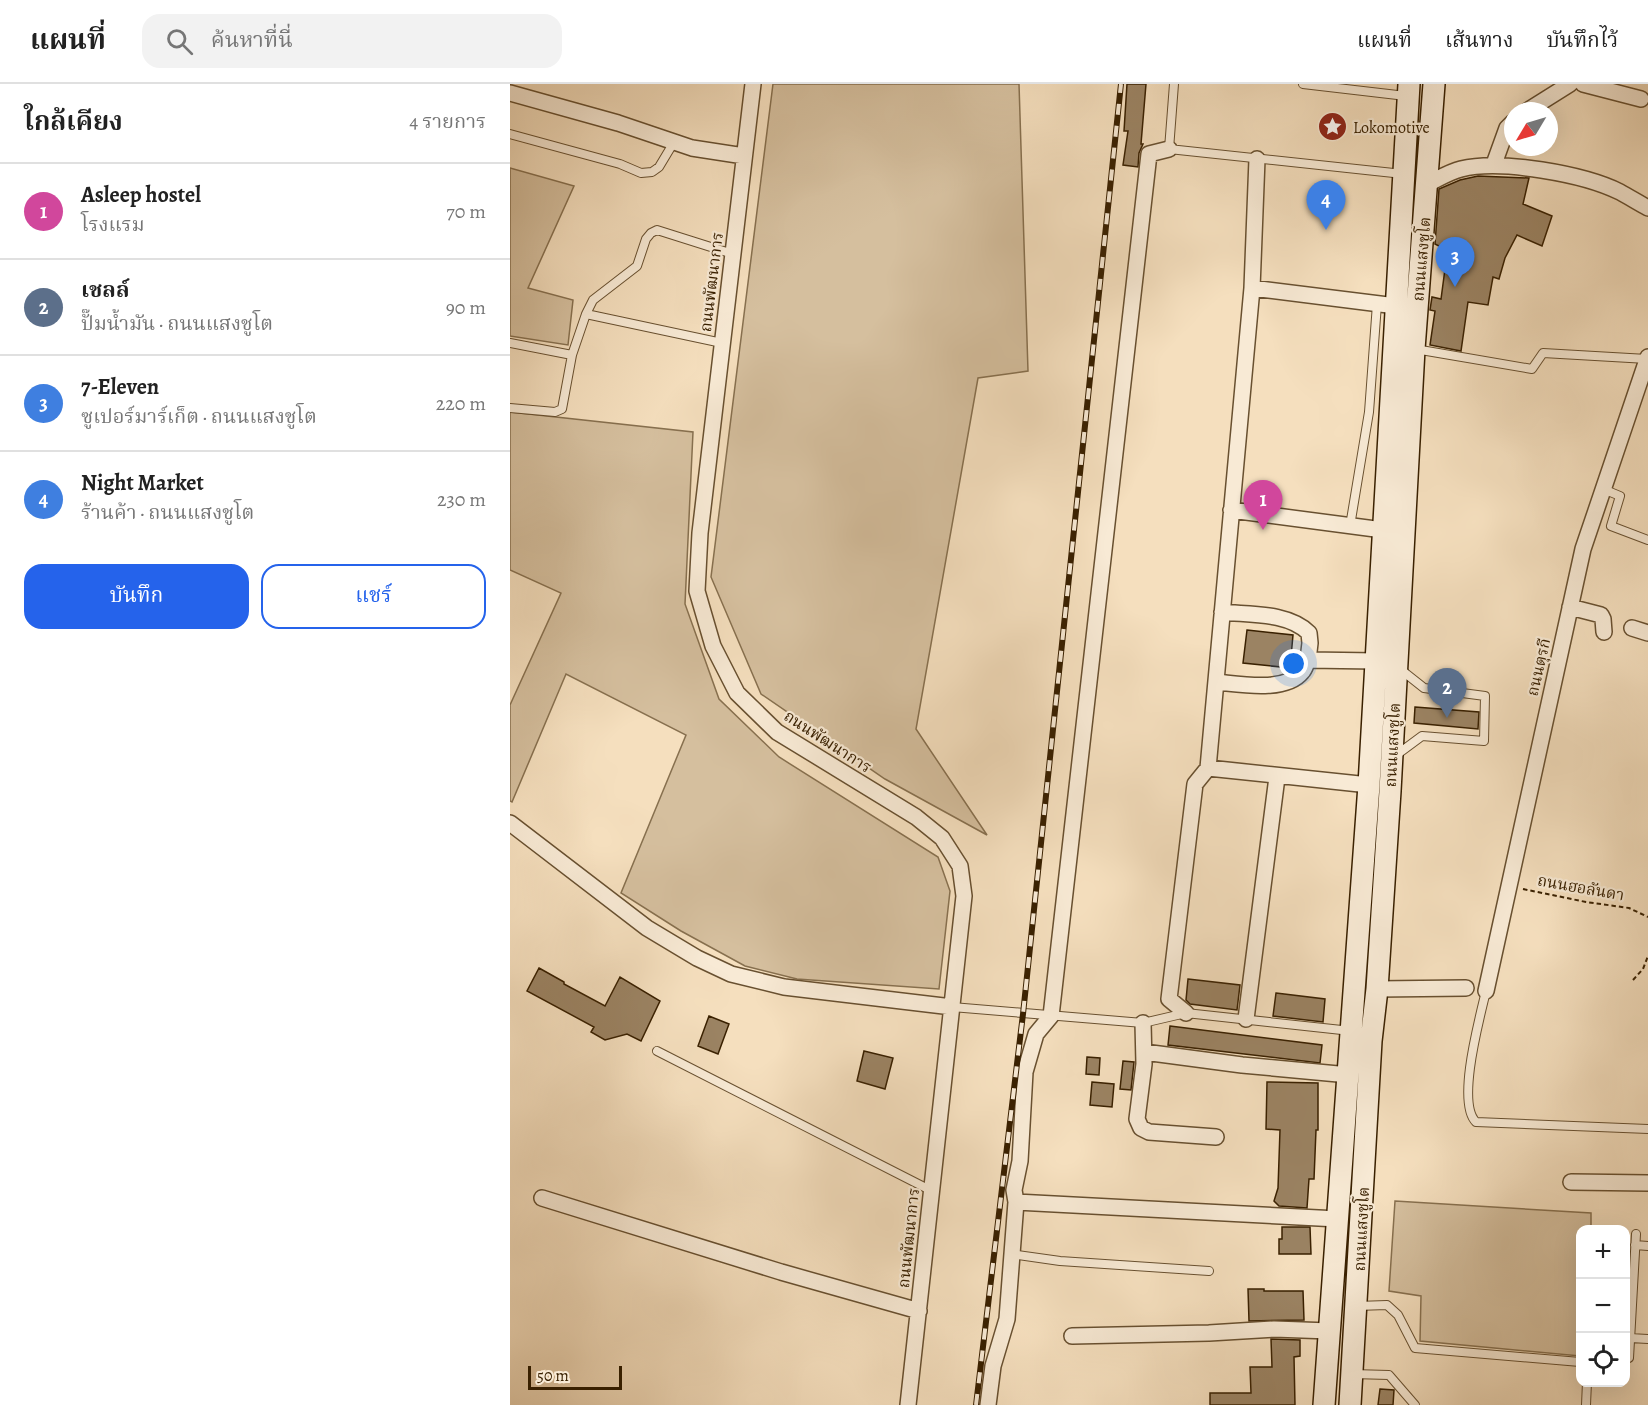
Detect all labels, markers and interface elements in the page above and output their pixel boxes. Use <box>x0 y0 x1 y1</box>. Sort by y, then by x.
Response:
search box <box>142 14 562 68</box>
text: แผนที่ <box>30 21 106 59</box>
icon: search <box>163 25 196 58</box>
text: ค้นหาที่นี่ <box>211 25 293 55</box>
text: แผนที่ <box>1357 26 1412 54</box>
text: เส้นทาง <box>1445 26 1513 54</box>
text: บันทึกไว้ <box>1546 26 1618 54</box>
north arrow <box>1504 102 1558 156</box>
text: ใกล้เคียง <box>24 104 123 139</box>
text: 4 รายการ <box>409 108 486 135</box>
place icon: Lokomotive <box>1316 111 1348 143</box>
place label: Lokomotive <box>1353 117 1430 139</box>
text: Asleep hostel <box>81 180 201 210</box>
pin: 4 <box>1306 180 1346 230</box>
text: 1 <box>40 198 47 225</box>
text: 70 m <box>446 198 486 225</box>
text: โรงแรม <box>81 211 145 238</box>
street label: ถนนแสงชูโต <box>1407 216 1437 302</box>
street label: ถนนพัฒนาการ <box>695 231 729 333</box>
pin: 3 <box>1436 238 1474 287</box>
text: เชลล์ <box>81 275 130 305</box>
text: 2 <box>39 294 48 321</box>
text: 90 m <box>446 294 486 321</box>
text: ปั๊มน้ำมัน · ถนนแสงชูโต <box>81 310 273 337</box>
text: 7-Eleven <box>81 372 159 402</box>
text: 3 <box>39 390 48 417</box>
text: 220 m <box>436 390 486 417</box>
text: ซูเปอร์มาร์เก็ต · ถนนแสงชูโต <box>81 403 317 430</box>
text: Night Market <box>81 468 204 498</box>
pin: 1 <box>1244 480 1282 530</box>
text: 4 <box>39 486 48 513</box>
text: 230 m <box>437 486 486 513</box>
text: ร้านค้า · ถนนแสงชูโต <box>81 499 254 526</box>
button: บันทึก <box>24 564 249 629</box>
button: แชร์ <box>261 564 486 629</box>
street label: ถนนตุรกี <box>1522 636 1556 698</box>
your location <box>1279 649 1308 678</box>
pin: 2 <box>1428 668 1466 718</box>
street label: ถนนแสงชูโต <box>1380 702 1406 788</box>
street label: ถนนพัฒนาการ <box>779 705 876 778</box>
street label: ถนนฮอลันดา <box>1536 870 1626 906</box>
street label: ถนนแสงชูโต <box>1349 1186 1375 1272</box>
street label: ถนนพัฒนาการ <box>893 1187 925 1289</box>
map controls <box>1576 1225 1630 1387</box>
button: + <box>1576 1225 1630 1279</box>
button: − <box>1576 1279 1630 1333</box>
button: locate <box>1576 1333 1630 1387</box>
scale bar <box>528 1363 622 1390</box>
text: 50 m <box>537 1365 569 1387</box>

